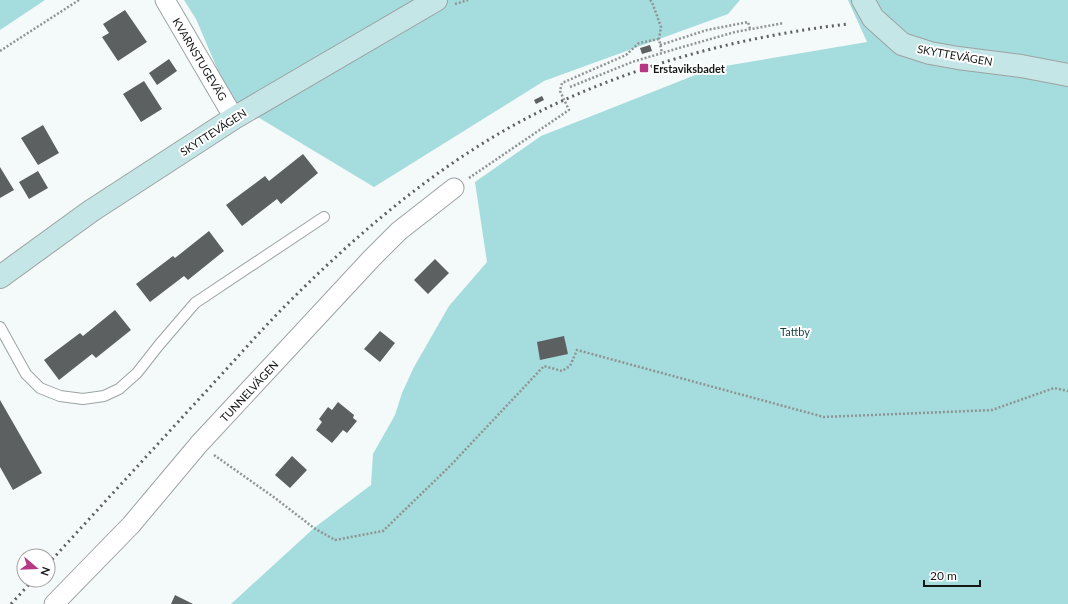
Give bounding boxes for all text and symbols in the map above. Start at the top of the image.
street label: KVARNSTUGEVÄG [170,15,230,103]
street label: SKYTTEVÄGEN [916,42,994,68]
marker: Erstaviksbadet [638,62,650,74]
place label: Erstaviksbadet [653,62,726,75]
street label: SKYTTEVÄGEN [177,106,249,158]
park label: Tattby [780,325,810,338]
street label: TUNNELVÄGEN [217,358,281,424]
north arrow [16,548,56,588]
scale bar [924,562,980,588]
text: N [38,565,53,578]
text: 20 m [930,568,957,583]

